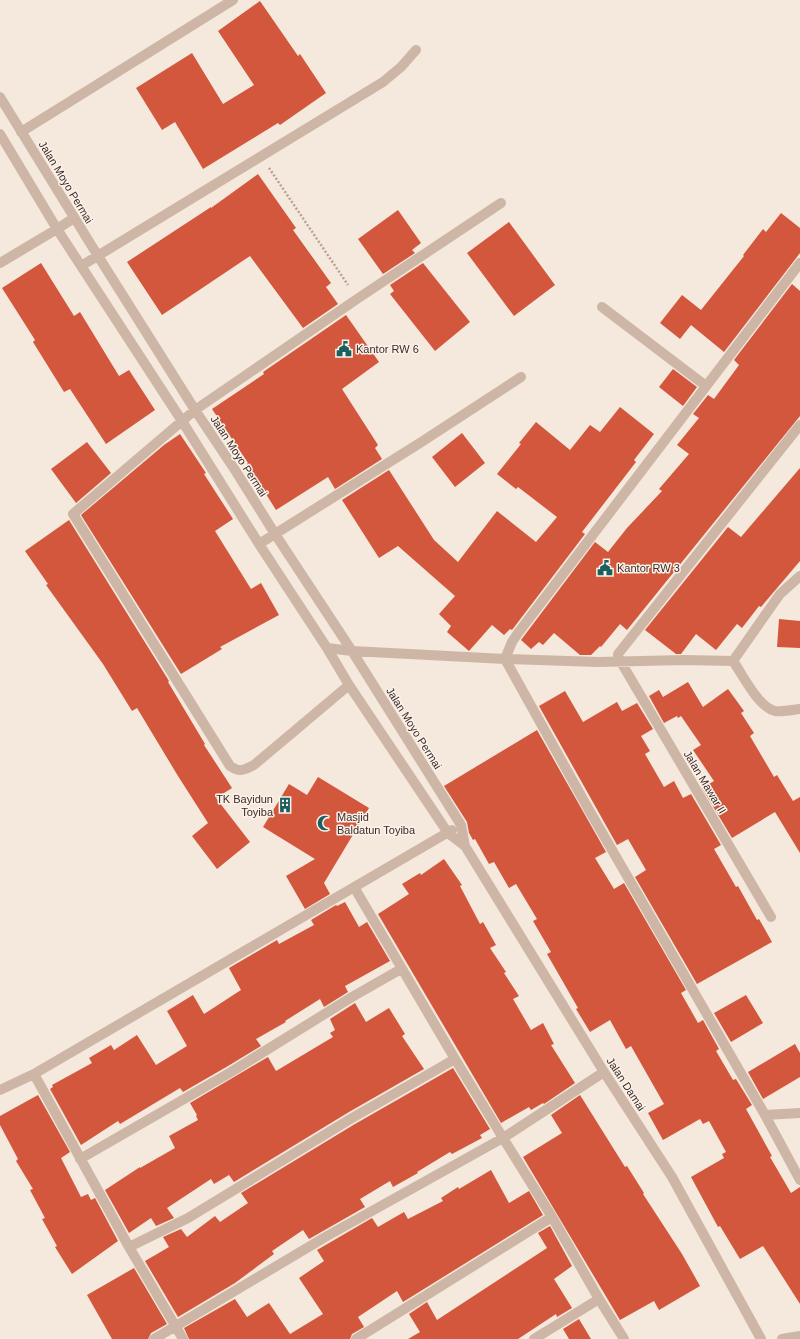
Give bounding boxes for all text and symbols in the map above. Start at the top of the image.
street label: Jalan Moyo Permai [37,139,95,225]
public building icon: Kantor RW 6 [335,340,353,358]
place label: Kantor RW 6 [356,343,419,355]
street label: Jalan Moyo Permai [208,413,270,499]
public building icon: Kantor RW 3 [596,559,614,577]
place label: Kantor RW 3 [617,562,680,574]
street label: Jalan Moyo Permai [384,685,444,771]
street label: Jalan Mawar II [681,748,729,816]
place label: TK Bayidun Toyiba [216,793,274,818]
building icon: TK Bayidun Toyiba [276,796,294,814]
place label: Masjid Baldatun Toyiba [337,811,416,836]
mosque icon: Masjid Baldatun Toyiba [316,814,334,832]
street label: Jalan Damai [604,1055,648,1113]

